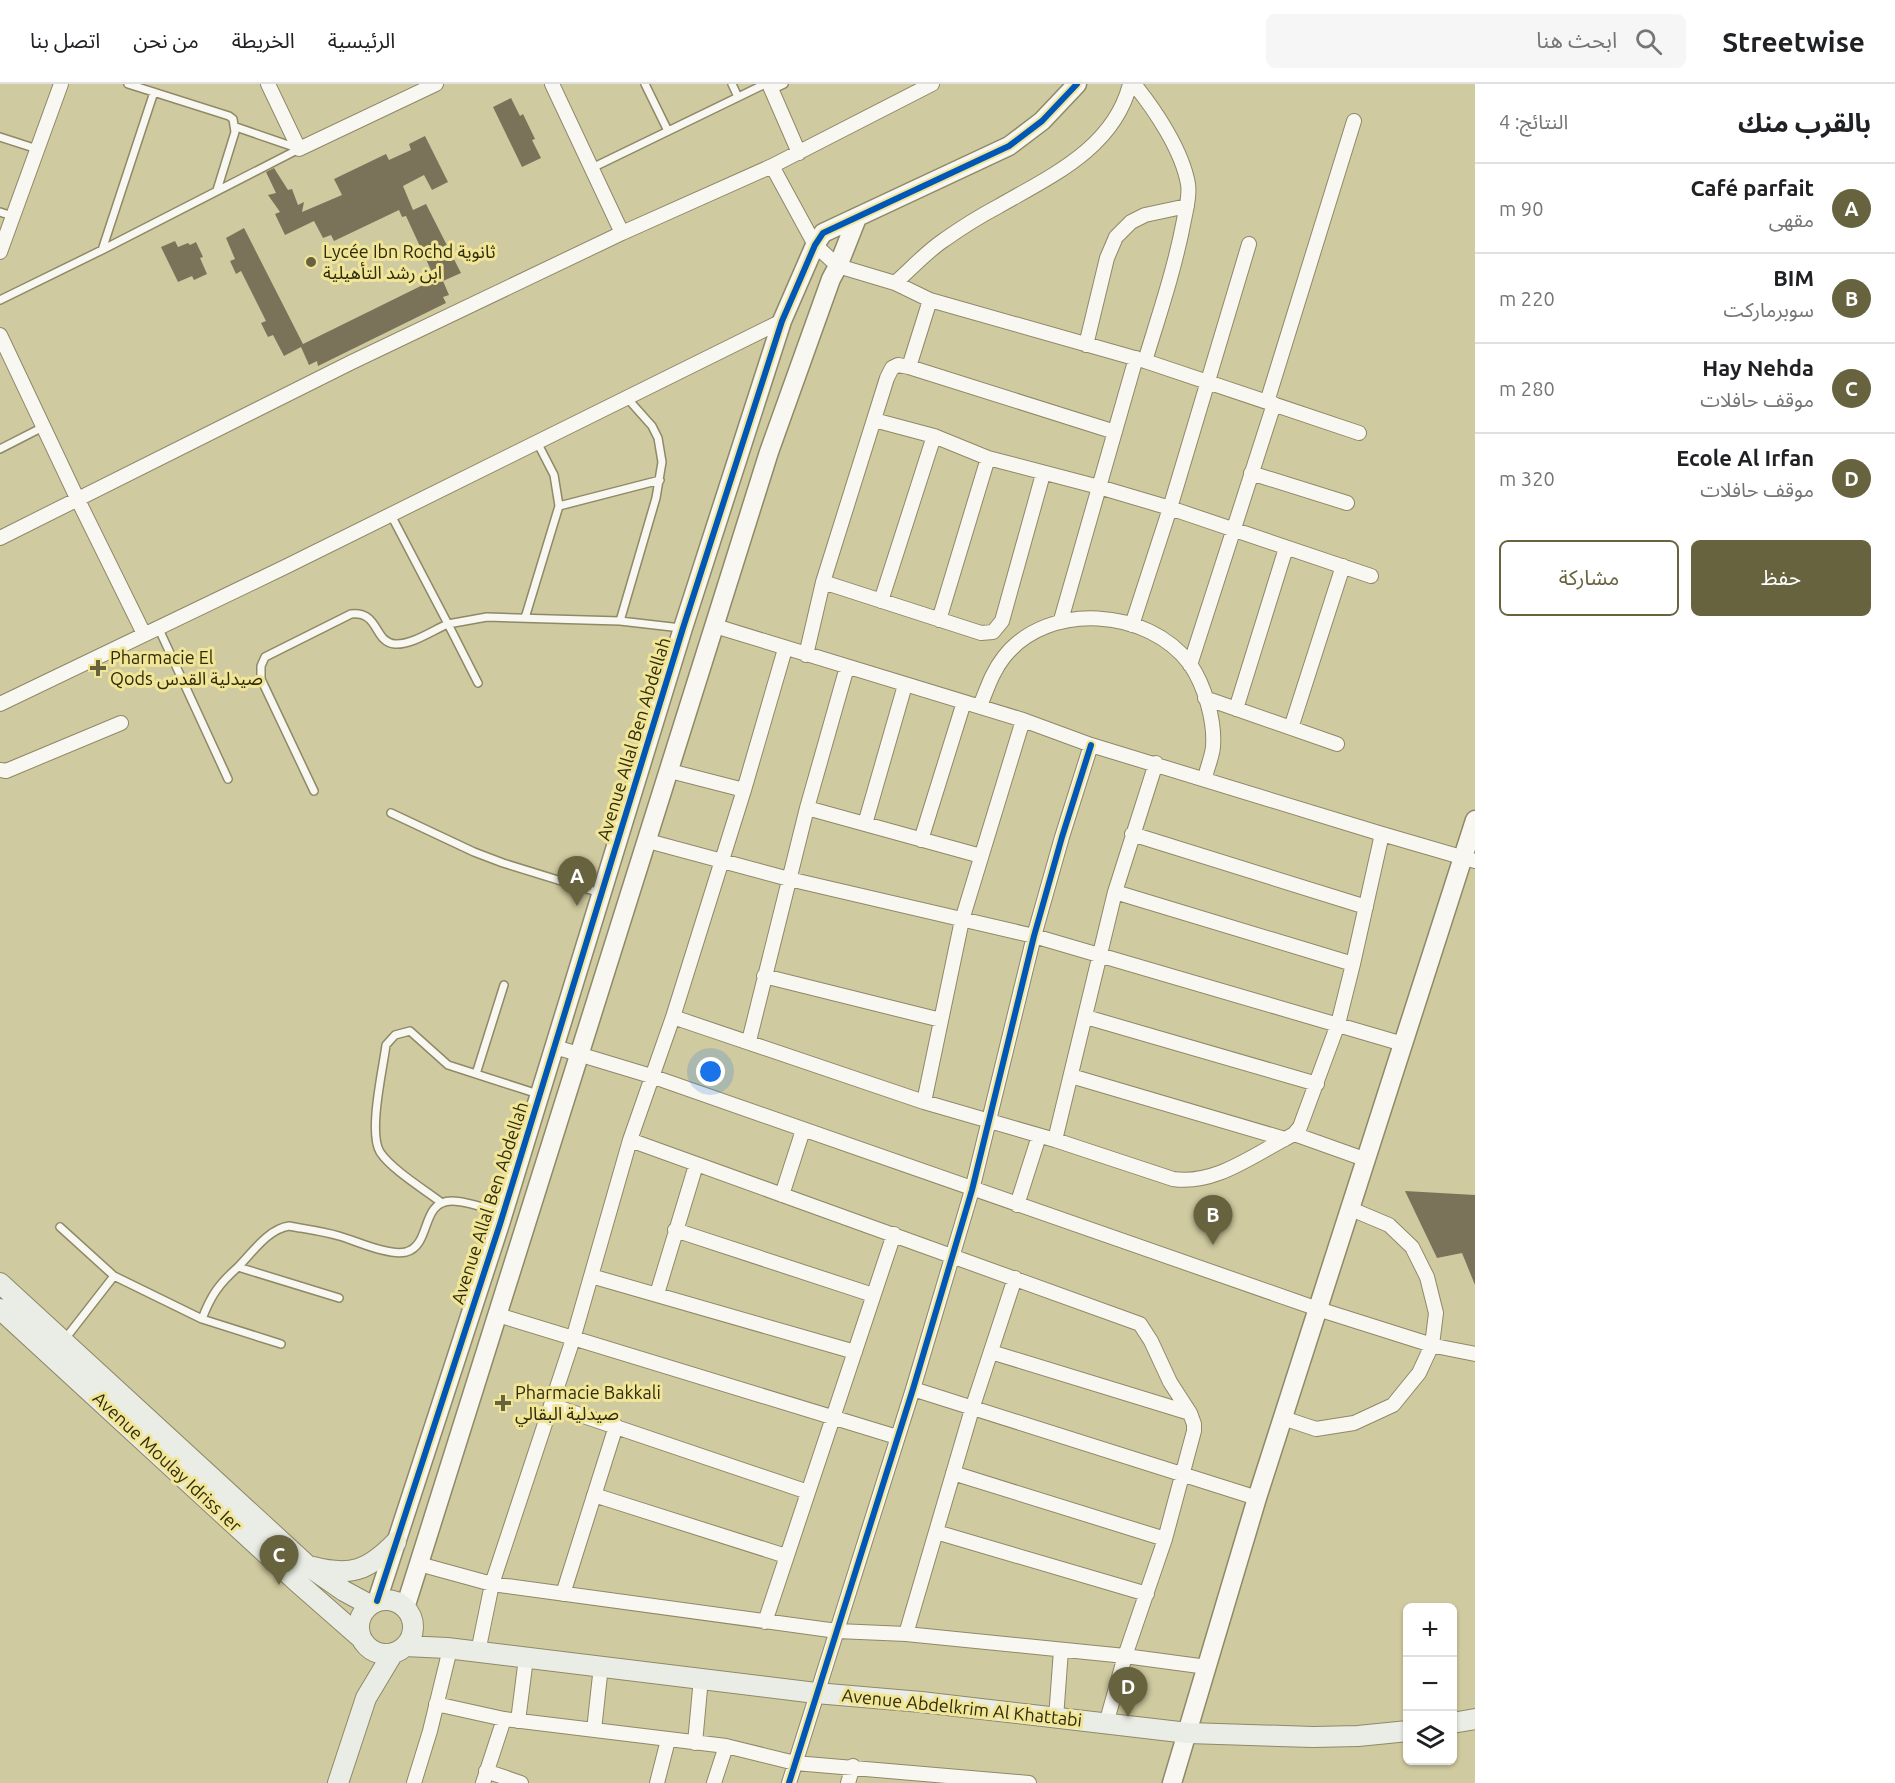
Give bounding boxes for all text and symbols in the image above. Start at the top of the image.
search box [1266,14,1686,68]
icon: search [1632,25,1665,58]
text: Streetwise [1722,26,1865,57]
text: ابحث هنا [1536,27,1617,52]
text: اتصل بنا [30,28,100,52]
text: من نحن [133,28,199,52]
text: الخريطة [232,28,295,52]
text: الرئيسية [328,28,395,52]
text: بالقرب منك [1738,108,1871,137]
text: النتائج: 4 [1499,110,1568,133]
text: Café parfait [1690,175,1814,200]
text: 90 m [1499,197,1543,220]
text: A [1844,197,1859,220]
text: مقهى [1769,208,1814,231]
place label: Lycée Ibn Rochd ثانوية ابن رشد التأهيلية [323,241,496,284]
marker: Lycée Ibn Rochd ثانوية ابن رشد التأهيلية [304,255,318,269]
text: BIM [1773,265,1814,290]
text: 220 m [1499,287,1555,310]
text: B [1845,287,1858,310]
text: سوبرماركت [1723,298,1814,321]
text: Hay Nehda [1702,355,1814,380]
text: 280 m [1499,377,1555,400]
text: C [1845,377,1858,400]
text: موقف حافلات [1700,388,1814,411]
text: Ecole Al Irfan [1676,445,1814,470]
text: 320 m [1499,467,1555,490]
text: D [1844,467,1859,490]
text: موقف حافلات [1700,478,1814,501]
button: مشاركة [1499,540,1679,616]
button: حفظ [1691,540,1871,616]
street label: Avenue Allal Ben Abdellah [593,635,674,843]
place label: Pharmacie El Qods صيدلية القدس [110,647,263,690]
marker: Pharmacie El Qods صيدلية القدس [91,661,105,675]
pin: A [558,856,596,906]
your location [696,1057,725,1086]
street label: Avenue Allal Ben Abdellah [447,1099,531,1306]
pin: B [1194,1196,1232,1245]
place label: Pharmacie Bakkali صيدلية البقالي [515,1382,661,1427]
street label: Avenue Moulay Idriss Ier [89,1387,246,1535]
marker: Pharmacie Bakkali صيدلية البقالي [496,1396,510,1410]
pin: C [260,1536,298,1585]
map controls [1403,1603,1457,1765]
button: + [1403,1603,1457,1657]
button: − [1403,1657,1457,1711]
pin: D [1108,1668,1148,1717]
street label: Avenue Abdelkrim Al Khattabi [841,1684,1083,1730]
button: layers [1403,1711,1457,1765]

